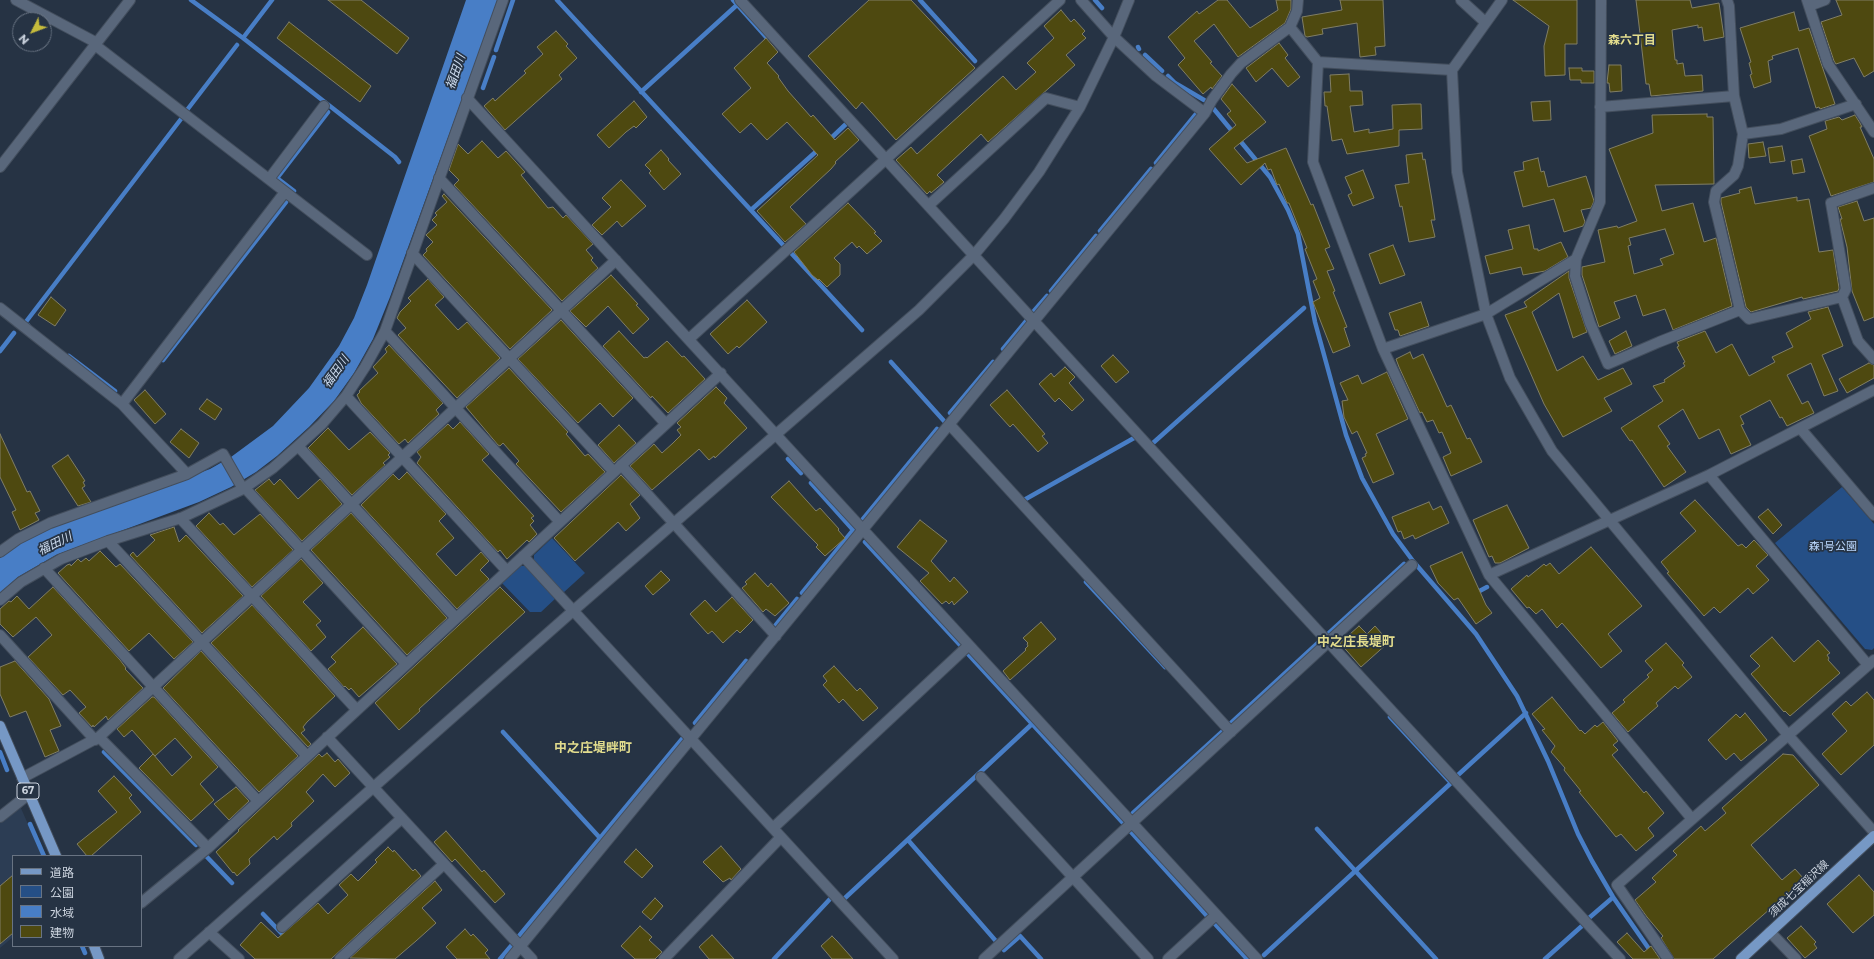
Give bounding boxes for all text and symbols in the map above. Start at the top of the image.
north arrow [12,12,52,52]
text: N [16,31,32,47]
district label: 森六丁目 [1608,33,1656,47]
water label: 福田川 [443,53,469,91]
water label: 福田川 [320,353,352,391]
water label: 福田川 [36,530,74,558]
park label: 森1号公園 [1809,540,1857,554]
district label: 中之庄長堤町 [1317,634,1395,650]
district label: 中之庄堤畔町 [554,740,632,756]
road number: 67 [17,783,39,799]
legend [12,855,142,947]
street label: 須成七宝稲沢線 [1766,858,1832,920]
text: 道路 [50,865,74,880]
text: 公園 [50,885,74,900]
text: 水域 [50,905,74,920]
text: 建物 [50,925,74,940]

